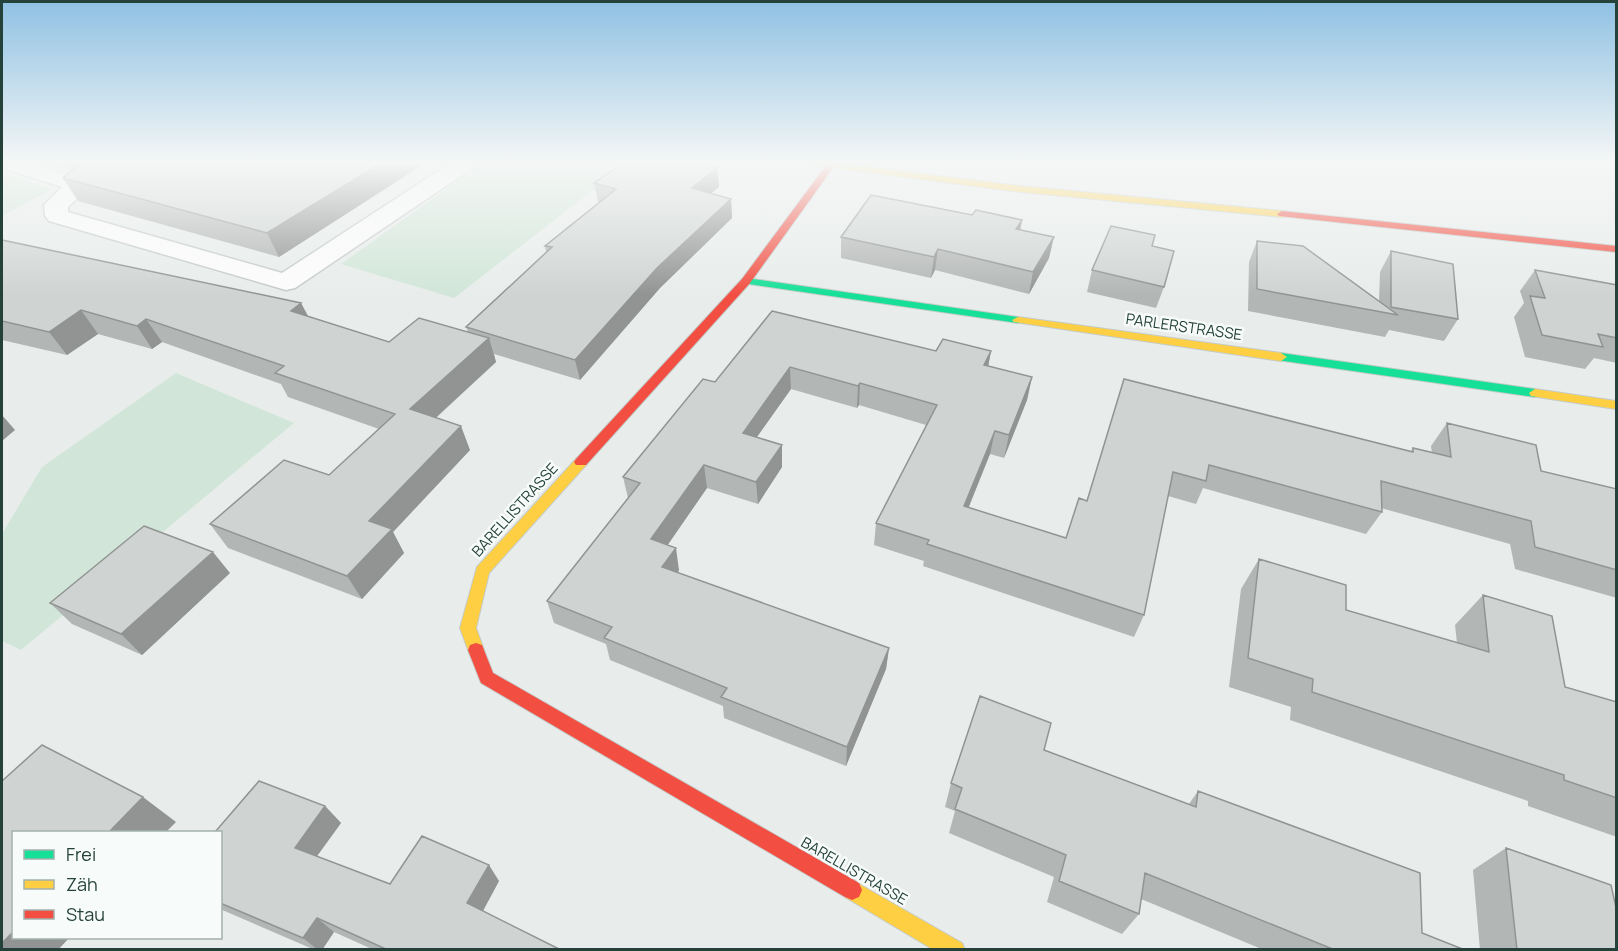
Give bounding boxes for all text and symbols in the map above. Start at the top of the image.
street label: PARLERSTRASSE [1125,308,1243,345]
street label: BARELLISTRASSE [467,458,562,561]
legend [12,831,222,939]
street label: BARELLISTRASSE [797,832,911,910]
text: Frei [66,842,96,866]
text: Zäh [66,872,98,896]
text: Stau [66,902,105,926]

